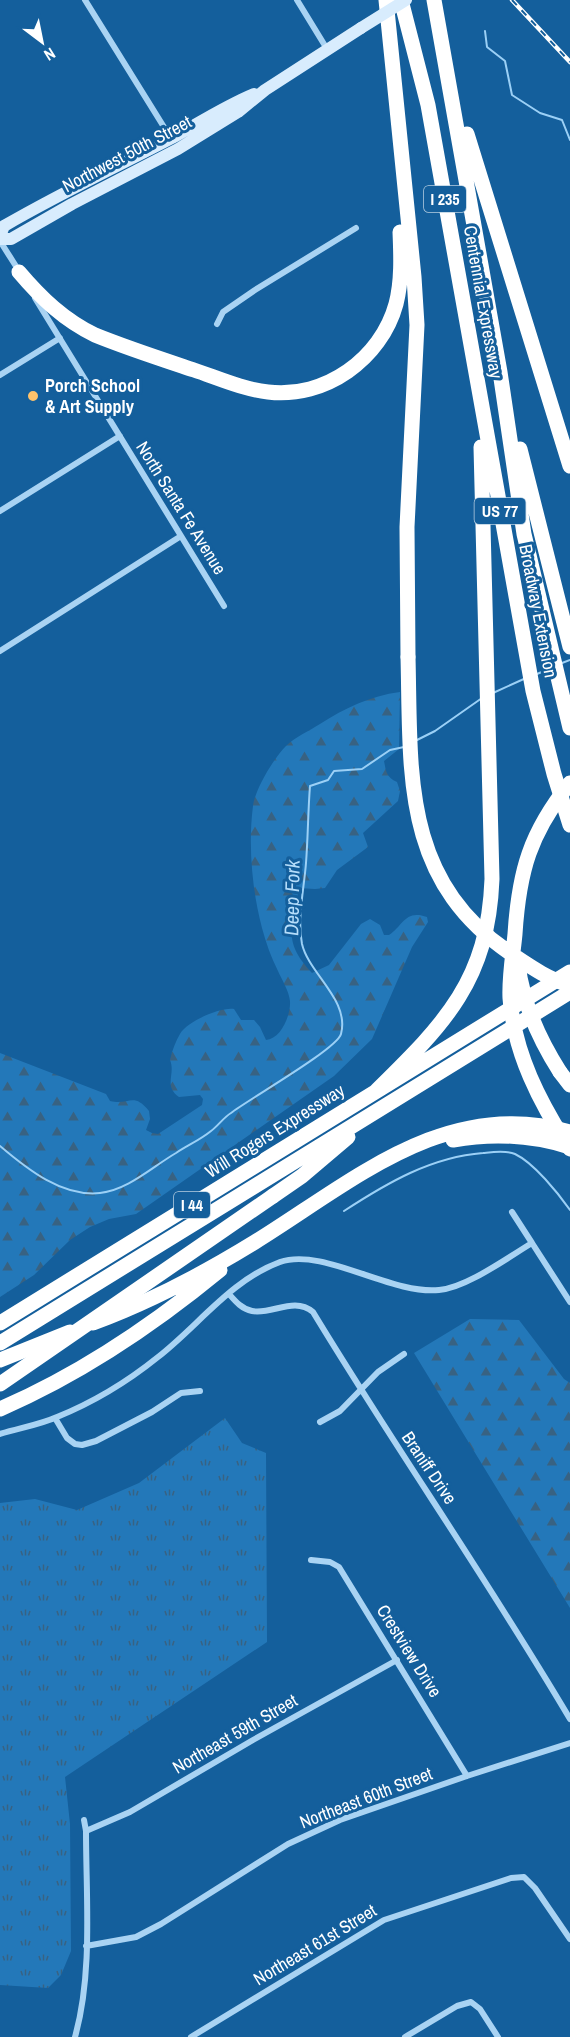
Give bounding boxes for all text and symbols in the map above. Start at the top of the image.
north arrow [12,12,72,72]
text: N [40,43,60,67]
street label: Northwest 50th Street [58,109,196,198]
road number: I 235 [424,186,466,212]
street label: Centennial Expressway [458,223,509,381]
place label: Porch School & Art Supply [45,373,140,419]
marker: Porch School & Art Supply [26,389,40,403]
street label: North Santa Fe Avenue [130,436,232,579]
road number: US 77 [474,498,526,524]
street label: Broadway Extension [513,542,564,680]
water label: Deep Fork [277,859,306,936]
street label: Will Rogers Expressway [200,1077,350,1184]
road number: I 44 [174,1192,210,1218]
street label: Braniff Drive [396,1426,463,1509]
street label: Crestview Drive [371,1600,448,1702]
street label: Northeast 59th Street [168,1688,302,1779]
street label: Northeast 60th Street [296,1761,436,1834]
street label: Northeast 61st Street [249,1898,381,1991]

